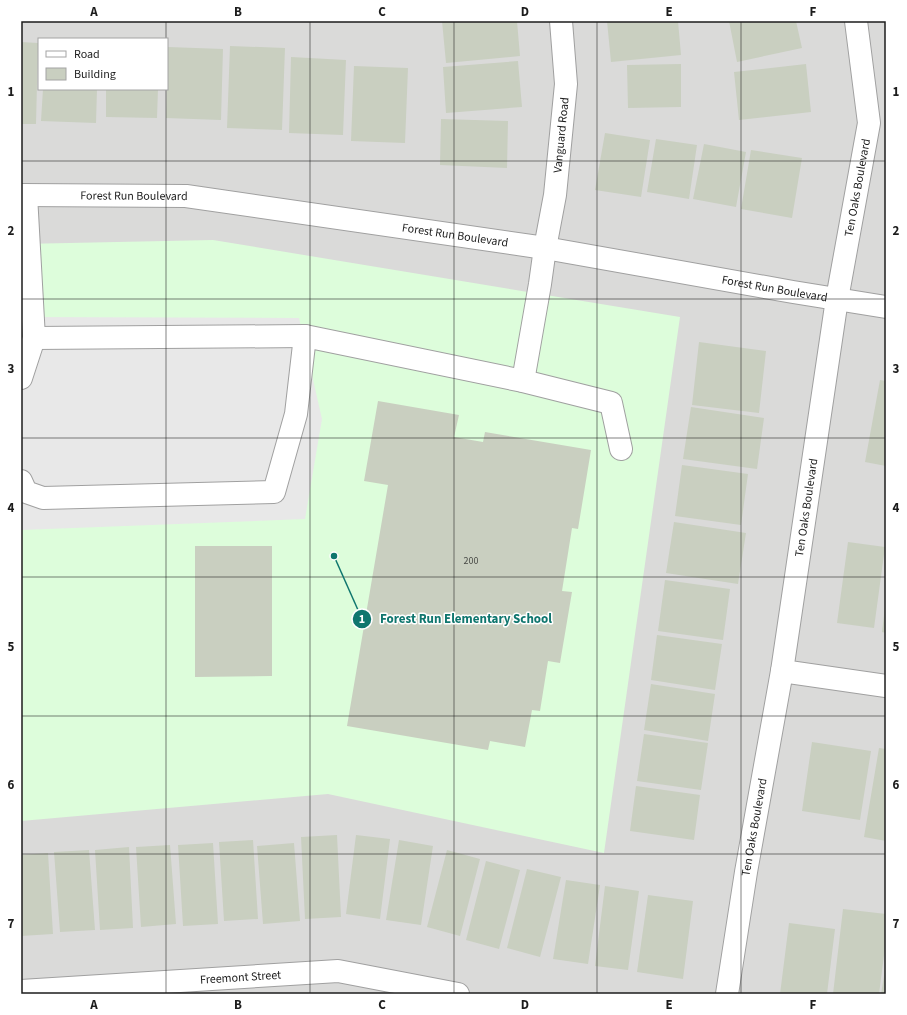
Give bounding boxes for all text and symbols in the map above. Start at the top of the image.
text: A [89,3,98,21]
text: B [234,3,242,21]
text: C [378,3,386,21]
text: D [521,3,529,21]
text: E [665,3,673,21]
text: F [810,3,817,21]
legend [38,38,168,90]
text: Road [74,46,100,63]
text: Building [74,66,116,83]
text: 1 [8,83,15,101]
text: 1 [893,83,900,101]
street label: Vanguard Road [549,96,574,174]
street label: Ten Oaks Boulevard [841,137,875,238]
street label: Forest Run Boulevard [80,187,188,205]
street label: Forest Run Boulevard [401,219,509,252]
text: 2 [8,222,15,240]
text: 2 [893,222,900,240]
street label: Forest Run Boulevard [720,272,829,306]
text: 3 [8,360,15,378]
text: 3 [893,360,900,378]
street label: Ten Oaks Boulevard [791,457,822,558]
text: 4 [8,499,15,517]
text: 4 [893,499,900,517]
house number: 200 [464,554,478,568]
callout: Forest Run Elementary School [352,606,560,631]
text: Forest Run Elementary School [380,610,552,628]
text: 1 [359,611,365,628]
text: 5 [8,638,15,656]
text: 5 [893,638,900,656]
text: 6 [8,776,15,794]
text: 6 [893,776,900,794]
street label: Ten Oaks Boulevard [737,777,772,877]
text: 7 [8,915,15,933]
text: 7 [893,915,900,933]
street label: Freemont Street [200,967,282,989]
text: A [89,996,98,1014]
text: B [234,996,242,1014]
text: C [378,996,386,1014]
text: D [521,996,529,1014]
text: E [665,996,673,1014]
text: F [810,996,817,1014]

